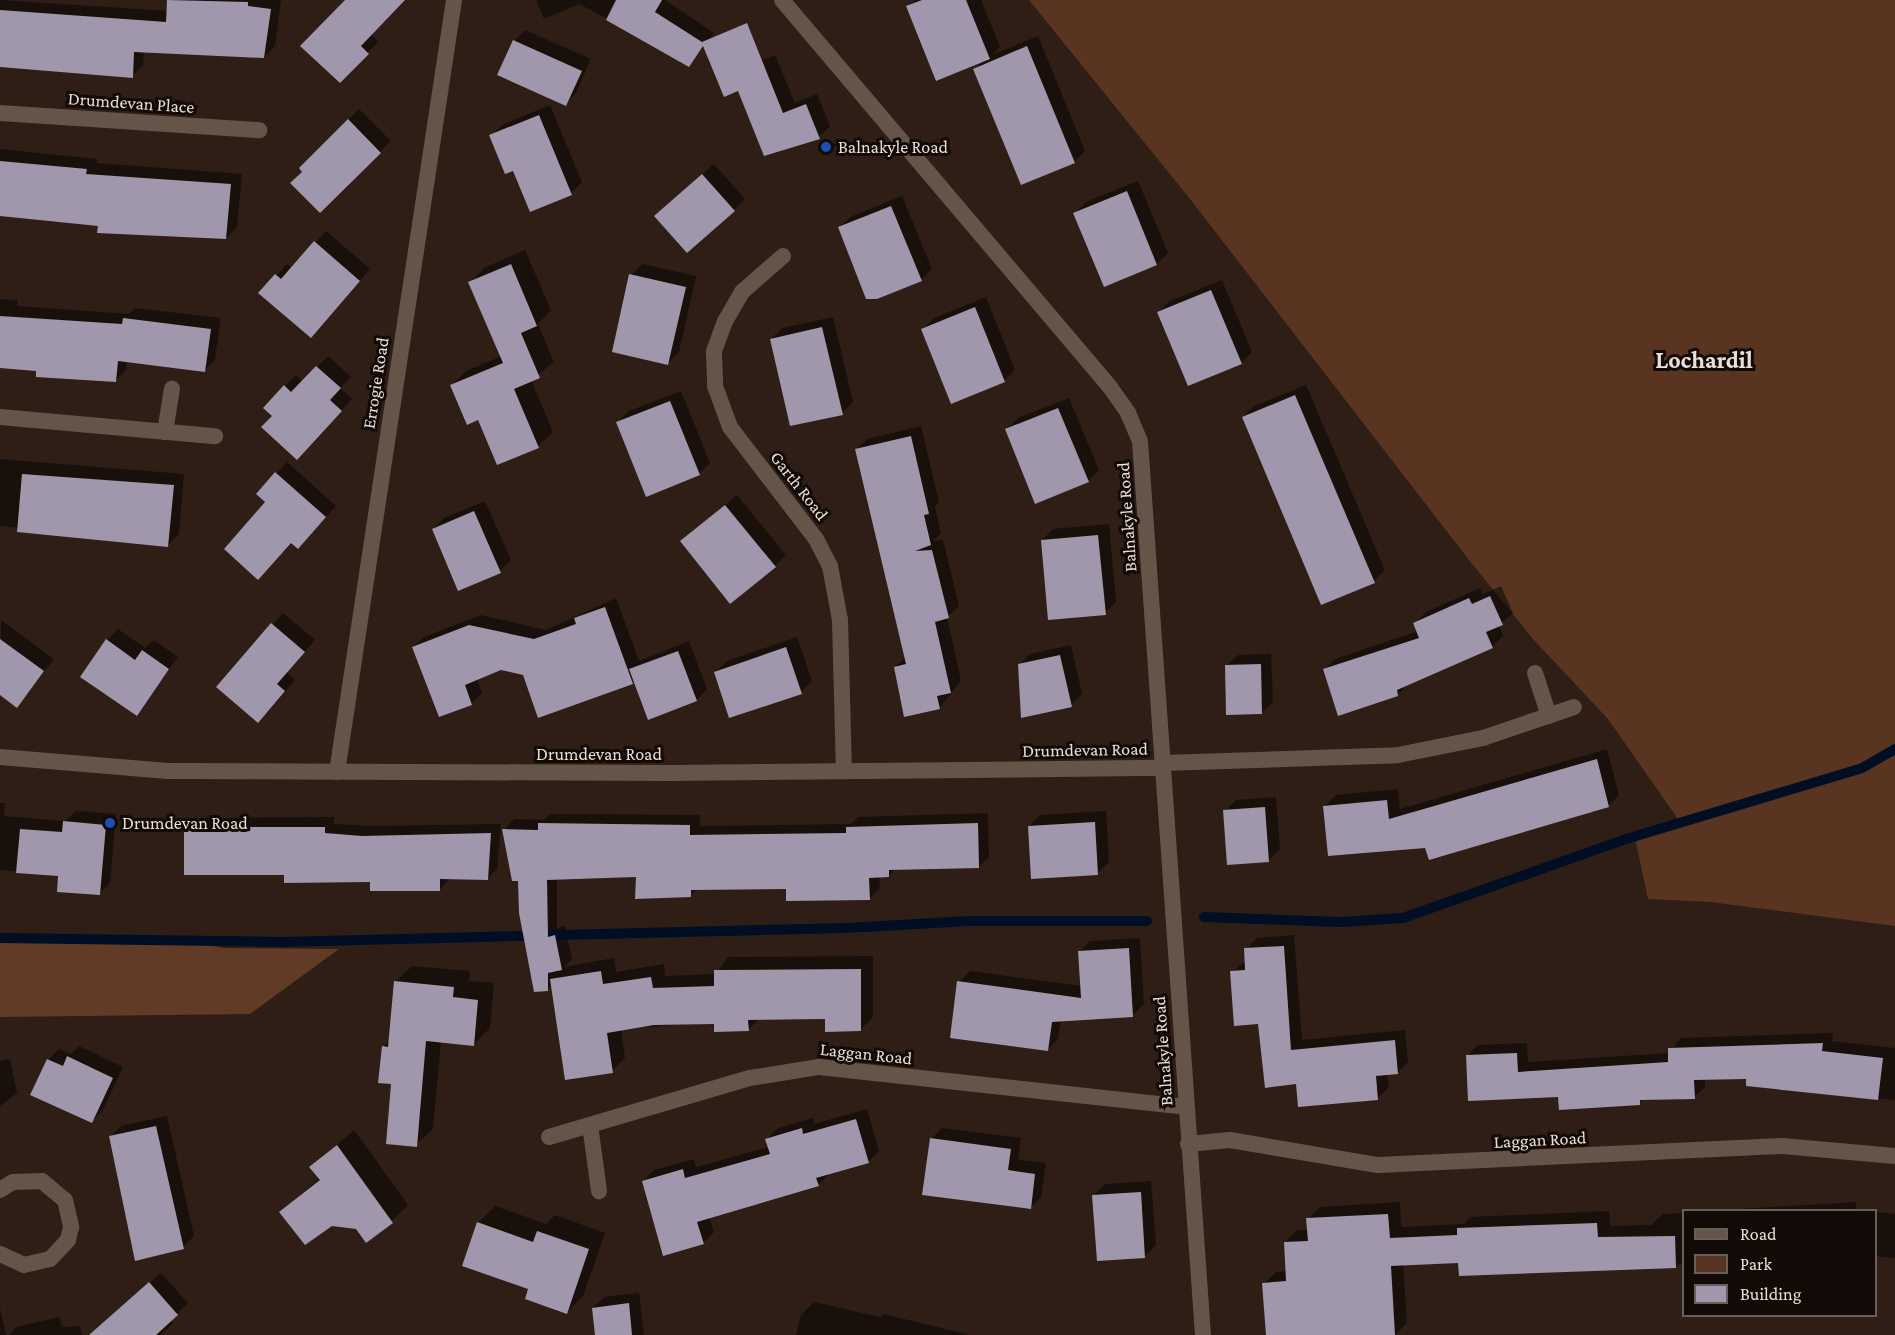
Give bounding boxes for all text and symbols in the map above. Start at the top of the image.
street label: Drumdevan Place [67,88,195,118]
place label: Balnakyle Road [838,136,948,158]
marker: Balnakyle Road [819,140,833,154]
street label: Errogie Road [358,336,394,430]
district label: Lochardil [1655,346,1753,374]
street label: Garth Road [765,447,833,525]
street label: Balnakyle Road [1112,461,1142,573]
street label: Drumdevan Road [1022,738,1148,762]
street label: Drumdevan Road [536,743,662,765]
place label: Drumdevan Road [122,812,248,834]
marker: Drumdevan Road [103,816,117,830]
street label: Balnakyle Road [1148,995,1178,1107]
street label: Laggan Road [819,1038,913,1070]
street label: Laggan Road [1493,1127,1587,1153]
legend [1682,1209,1877,1317]
text: Road [1740,1224,1777,1244]
text: Park [1740,1254,1772,1274]
text: Building [1740,1284,1801,1304]

